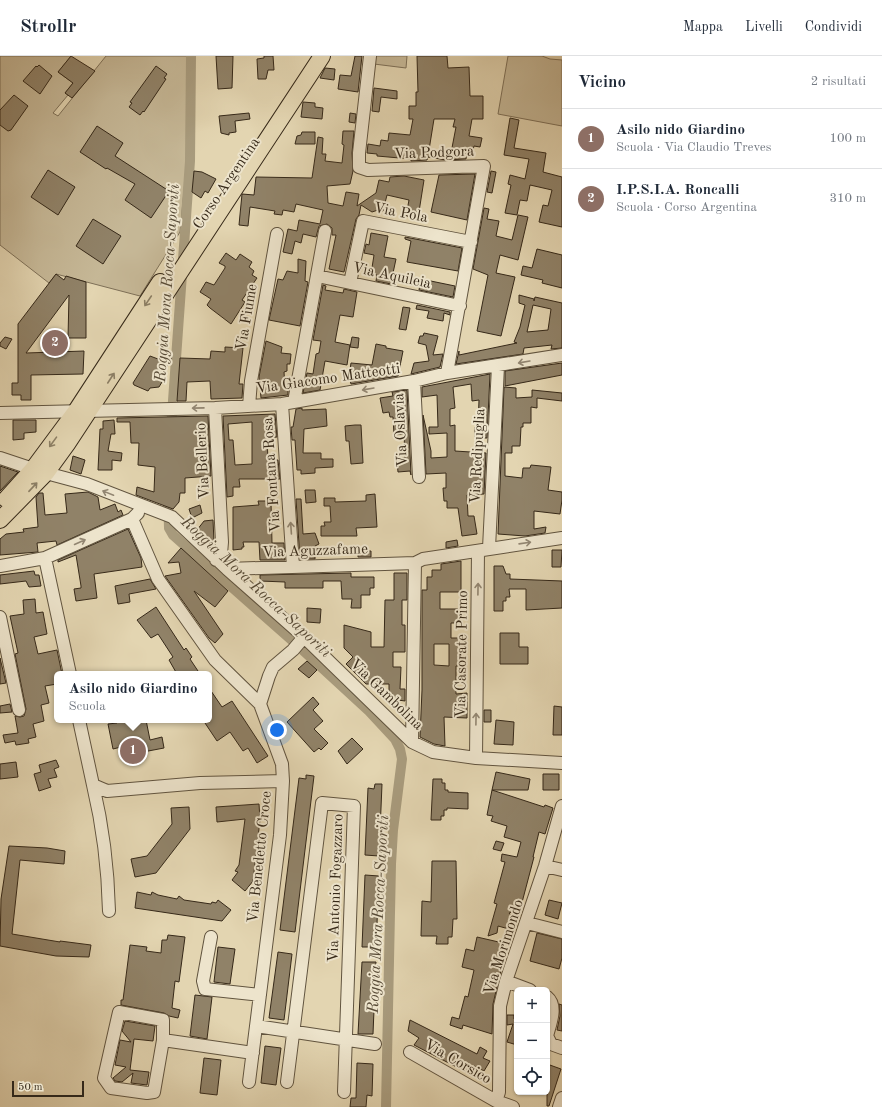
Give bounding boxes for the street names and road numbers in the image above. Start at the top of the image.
street label: Corso Argentina [191,135,264,233]
street label: Via Podgora [394,145,475,162]
street label: Via Pola [372,201,430,226]
street label: Via Aquileia [351,261,433,292]
street label: Via Fiume [234,283,261,352]
street label: Via Giacomo Matteotti [255,362,401,397]
street label: Via Oslavia [392,392,411,467]
street label: Via Redipuglia [469,407,489,504]
street label: Via Fontana Rosa [261,416,284,533]
street label: Via Bellerio [194,422,213,500]
street label: Via Aguzzafame [262,542,368,561]
street label: Via Casorate Primo [454,590,471,718]
street label: Via Gambolina [346,657,426,734]
street label: Via Benedetto Croce [246,790,275,924]
street label: Via Antonio Fogazzaro [326,813,347,963]
street label: Via Morimondo [482,898,527,997]
street label: Via Corsico [421,1037,493,1087]

